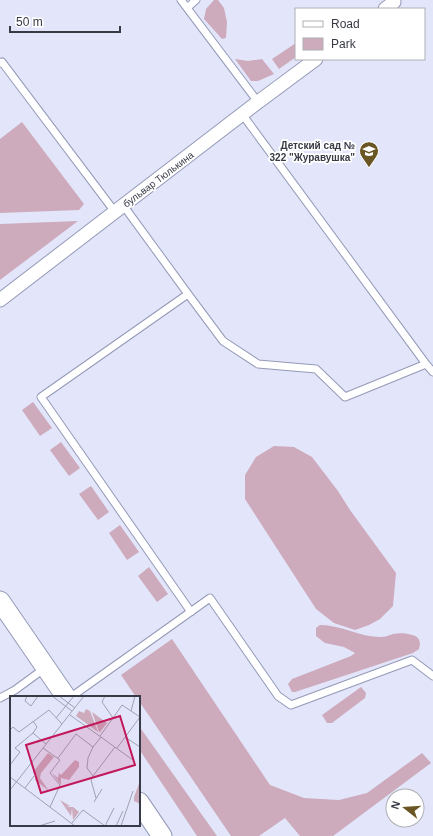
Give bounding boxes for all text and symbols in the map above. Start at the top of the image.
scale bar [10,8,120,34]
legend [295,8,425,60]
text: 50 m [16,15,43,29]
text: Road [331,17,360,31]
text: Park [331,37,357,51]
place label: Детский сад № 322 "Журавушка" [270,140,355,163]
school or university icon: Детский сад № 322 "Журавушка" [358,140,380,168]
street label: бульвар Тюлькина [121,149,196,210]
inset map [10,696,140,826]
north arrow [385,788,425,828]
text: N [389,799,402,811]

